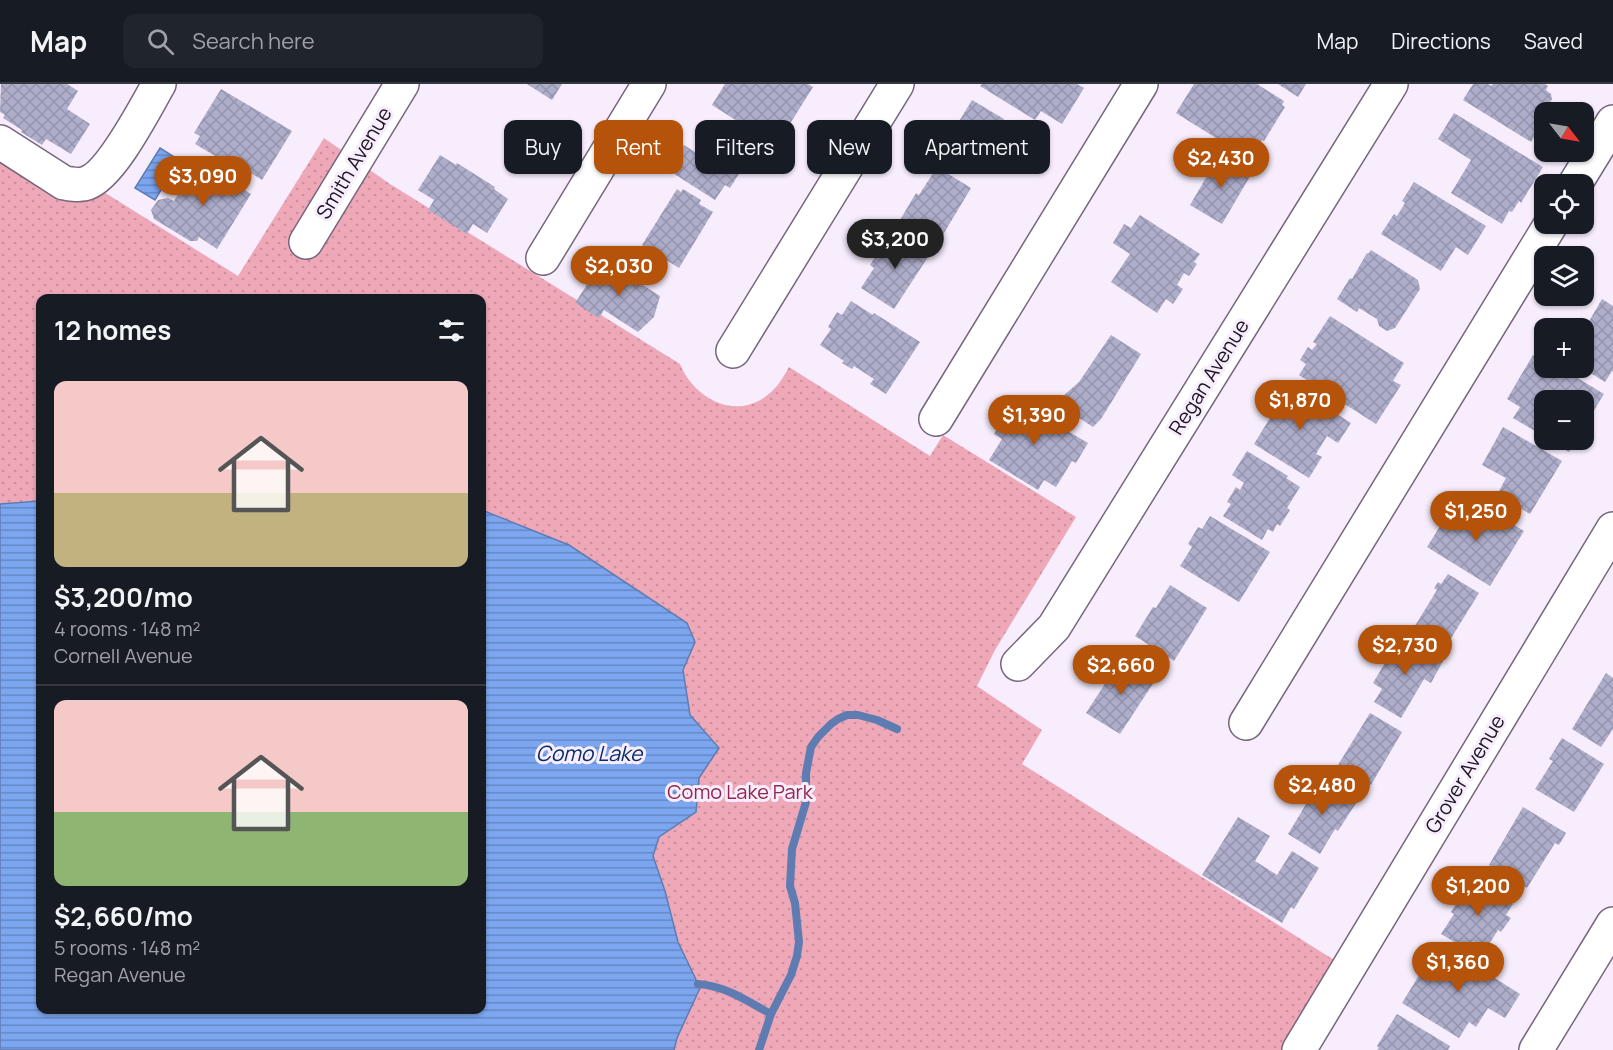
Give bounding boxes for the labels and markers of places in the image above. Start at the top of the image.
pin: $2,430 [1172,138,1270,189]
pin: $3,090 [154,156,252,207]
pin: $3,200 [846,219,944,270]
pin: $2,030 [570,246,668,297]
pin: $1,870 [1251,380,1349,431]
pin: $1,390 [985,395,1083,446]
pin: $1,250 [1427,491,1525,542]
pin: $2,730 [1356,625,1454,676]
pin: $2,660 [1072,645,1170,696]
pin: $2,480 [1273,765,1371,816]
pin: $1,200 [1429,866,1527,917]
pin: $1,360 [1409,942,1507,993]

